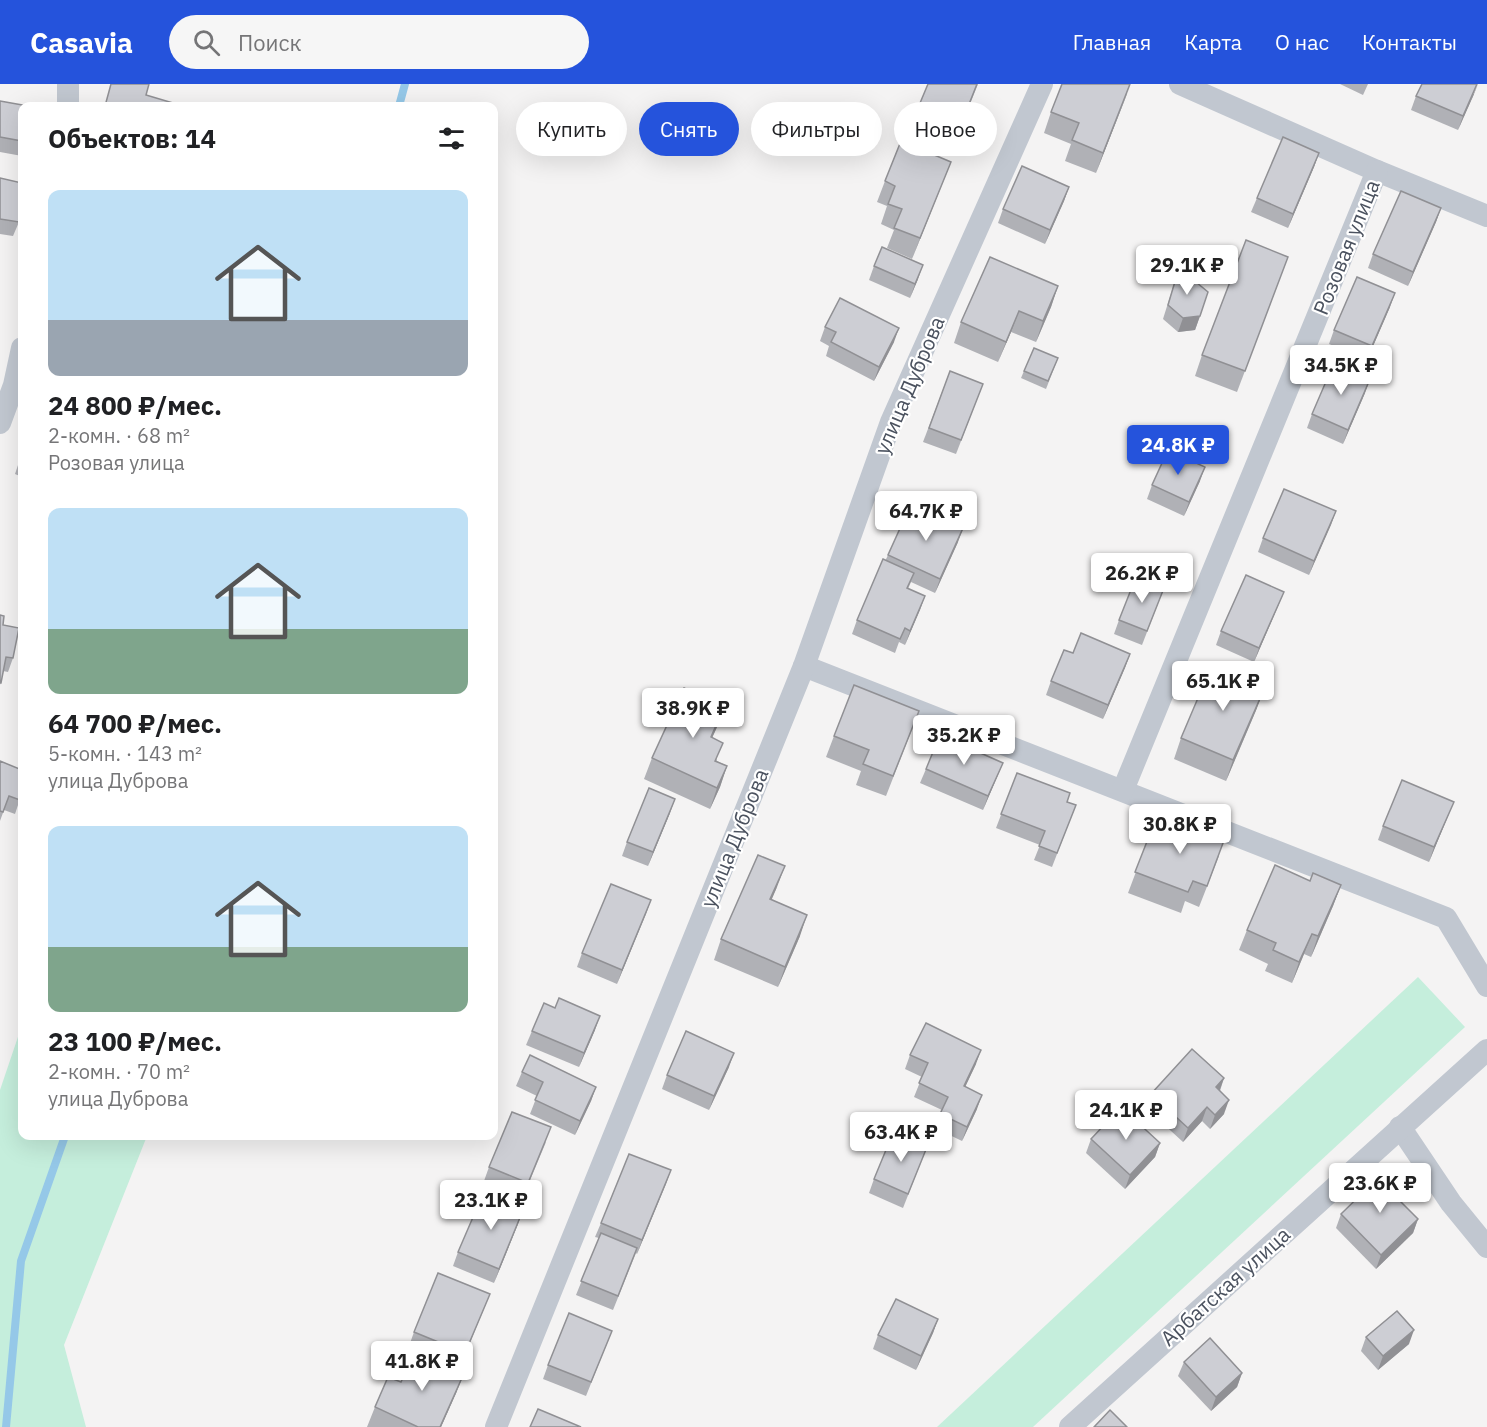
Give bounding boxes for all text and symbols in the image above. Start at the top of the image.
search box [169,15,589,69]
text: Casavia [30,24,133,61]
icon: search [190,26,223,59]
text: Поиск [238,28,302,57]
text: Главная [1073,28,1151,56]
text: Карта [1184,28,1242,56]
text: О нас [1275,28,1329,56]
text: Контакты [1362,28,1457,56]
chip: Купить [516,102,627,156]
chip: Снять [639,102,739,156]
chip: Фильтры [751,102,882,156]
chip: Новое [894,102,997,156]
text: Объектов: 14 [48,121,216,155]
icon: filters [435,122,468,155]
street label: Розовая улица [1306,175,1386,319]
icon: home [204,229,312,337]
pin: 29.1K ₽ [1132,245,1242,296]
text: 29.1K ₽ [1150,251,1224,278]
street label: улица Дуброва [867,312,951,458]
pin: 34.5K ₽ [1286,345,1396,396]
text: 34.5K ₽ [1304,351,1378,378]
text: 24 800 ₽/мес. [48,388,222,422]
text: 2-комн. · 68 m² [48,422,190,449]
pin: 24.8K ₽ [1123,425,1233,476]
text: 24.8K ₽ [1141,431,1215,458]
text: Розовая улица [48,449,185,476]
pin: 64.7K ₽ [871,491,981,542]
text: 64.7K ₽ [889,497,963,524]
icon: home [204,547,312,655]
pin: 26.2K ₽ [1087,553,1197,604]
text: 26.2K ₽ [1105,559,1179,586]
pin: 65.1K ₽ [1168,661,1278,712]
text: 65.1K ₽ [1186,667,1260,694]
pin: 38.9K ₽ [638,688,748,739]
text: 38.9K ₽ [656,694,730,721]
text: 64 700 ₽/мес. [48,706,222,740]
pin: 35.2K ₽ [909,715,1019,766]
text: 35.2K ₽ [927,721,1001,748]
text: 5-комн. · 143 m² [48,740,202,767]
street label: улица Дуброва [693,764,775,912]
text: улица Дуброва [48,767,188,794]
pin: 30.8K ₽ [1125,804,1235,855]
text: 30.8K ₽ [1143,810,1217,837]
icon: home [204,865,312,973]
text: 23 100 ₽/мес. [48,1024,222,1058]
text: 2-комн. · 70 m² [48,1058,190,1085]
text: улица Дуброва [48,1085,188,1112]
pin: 24.1K ₽ [1071,1090,1181,1141]
text: 24.1K ₽ [1089,1096,1163,1123]
pin: 63.4K ₽ [846,1112,956,1163]
text: 63.4K ₽ [864,1118,938,1145]
pin: 23.6K ₽ [1325,1163,1435,1214]
text: 23.6K ₽ [1343,1169,1417,1196]
pin: 23.1K ₽ [436,1180,546,1231]
text: 23.1K ₽ [454,1186,528,1213]
street label: Арбатская улица [1154,1220,1296,1352]
pin: 41.8K ₽ [367,1341,477,1392]
text: 41.8K ₽ [385,1347,459,1374]

